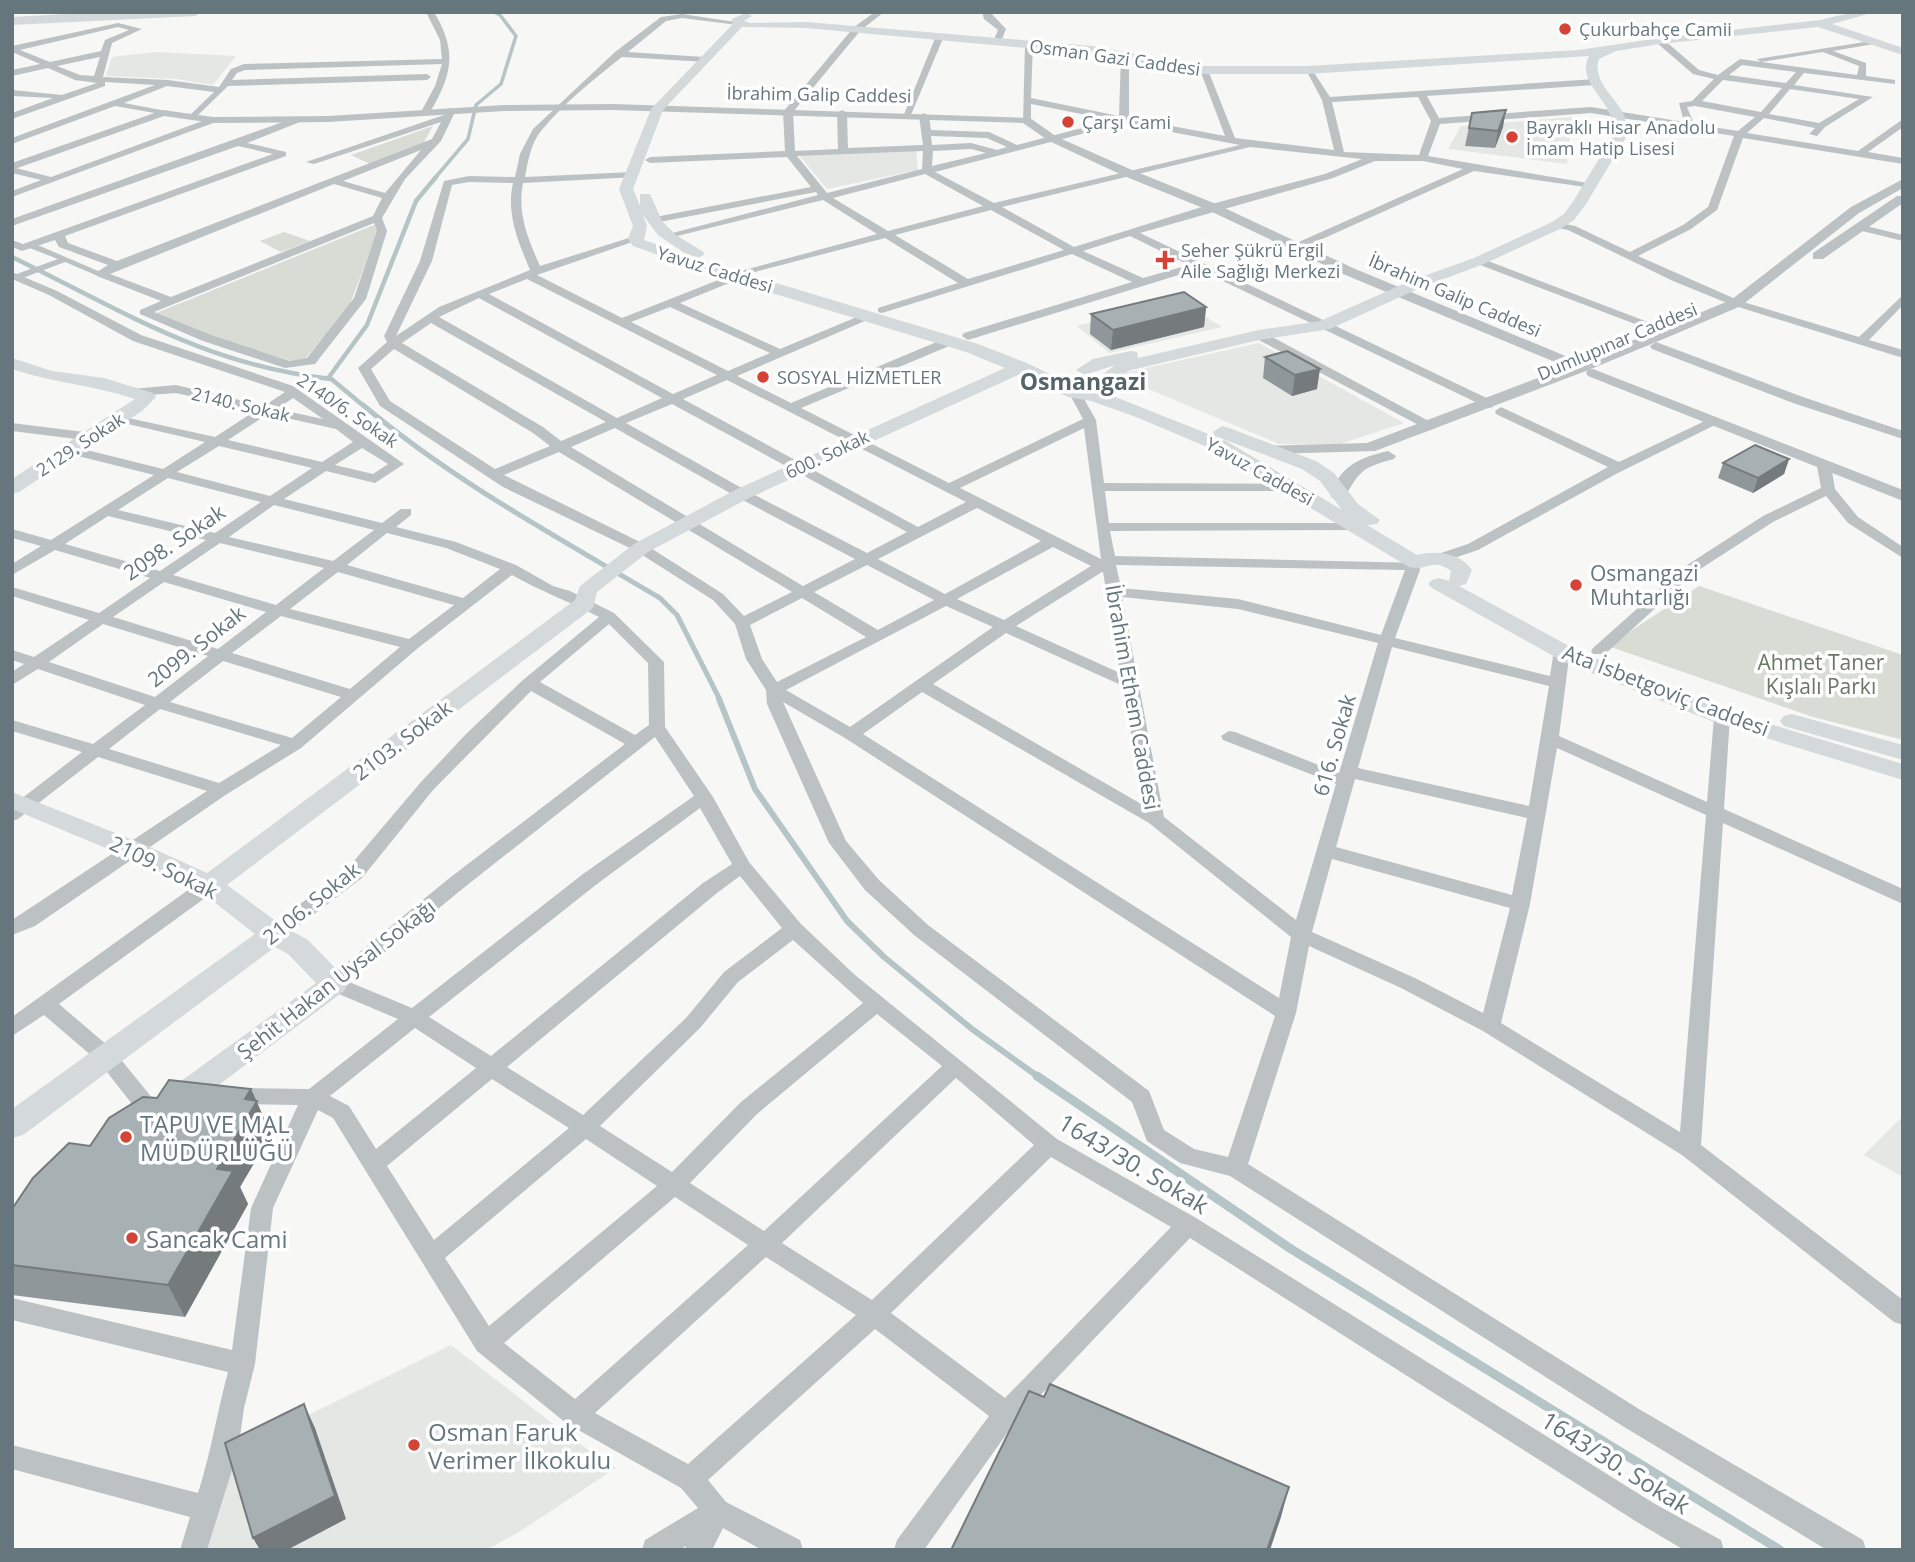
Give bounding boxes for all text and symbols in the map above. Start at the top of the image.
place label: Çukurbahçe Camii [1579,17,1732,41]
marker: Çukurbahçe Camii [1557,21,1573,37]
street label: Osman Gazi Caddesi [1028,33,1202,81]
street label: İbrahim Galip Caddesi [726,80,912,108]
place label: Çarşı Cami [1082,110,1171,134]
marker: Çarşı Cami [1060,114,1076,130]
place label: Bayraklı Hisar Anadolu İmam Hatip Lisesi [1526,115,1716,160]
marker: Bayraklı Hisar Anadolu İmam Hatip Lisesi [1504,129,1520,145]
place label: Seher Şükrü Ergil Aile Sağlığı Merkezi [1181,238,1340,283]
street label: Yavuz Caddesi [654,240,776,298]
street label: İbrahim Galip Caddesi [1365,248,1545,342]
marker: Seher Şükrü Ergil Aile Sağlığı Merkezi [1155,250,1175,270]
street label: Dumlupınar Caddesi [1533,296,1701,386]
place label: SOSYAL HİZMETLER [777,365,941,389]
district label: Osmangazi [1020,365,1146,397]
street label: 2140/6. Sokak [293,367,404,453]
marker: SOSYAL HİZMETLER [755,369,771,385]
street label: 2140. Sokak [189,381,293,427]
street label: 2129. Sokak [31,406,129,481]
street label: 600. Sokak [781,424,873,484]
street label: Yavuz Caddesi [1202,431,1318,511]
street label: 2098. Sokak [118,498,230,586]
place label: Osmangazi Muhtarlığı [1590,559,1699,611]
marker: Osmangazi Muhtarlığı [1568,577,1584,593]
street label: İbrahim Ethem Caddesi [1099,582,1167,812]
street label: 2099. Sokak [141,599,251,693]
street label: Ata İsbetgoviç Caddesi [1559,638,1773,742]
park label: Ahmet Taner Kışlalı Parkı [1758,648,1885,700]
street label: 616. Sokak [1306,691,1362,799]
street label: 2103. Sokak [347,694,457,786]
street label: 2109. Sokak [105,829,223,905]
street label: 2106. Sokak [257,855,365,951]
street label: Şehit Hakan Uysal Sokağı [231,893,441,1065]
street label: 1643/30. Sokak [1053,1105,1216,1221]
place label: TAPU VE MAL MÜDÜRLÜĞÜ [140,1107,294,1168]
marker: TAPU VE MAL MÜDÜRLÜĞÜ [118,1129,134,1145]
place label: Sancak Cami [146,1222,288,1255]
marker: Sancak Cami [124,1230,140,1246]
street label: 1643/30. Sokak [1535,1403,1697,1521]
place label: Osman Faruk Verimer İlkokulu [428,1415,611,1476]
marker: Osman Faruk Verimer İlkokulu [406,1437,422,1453]

